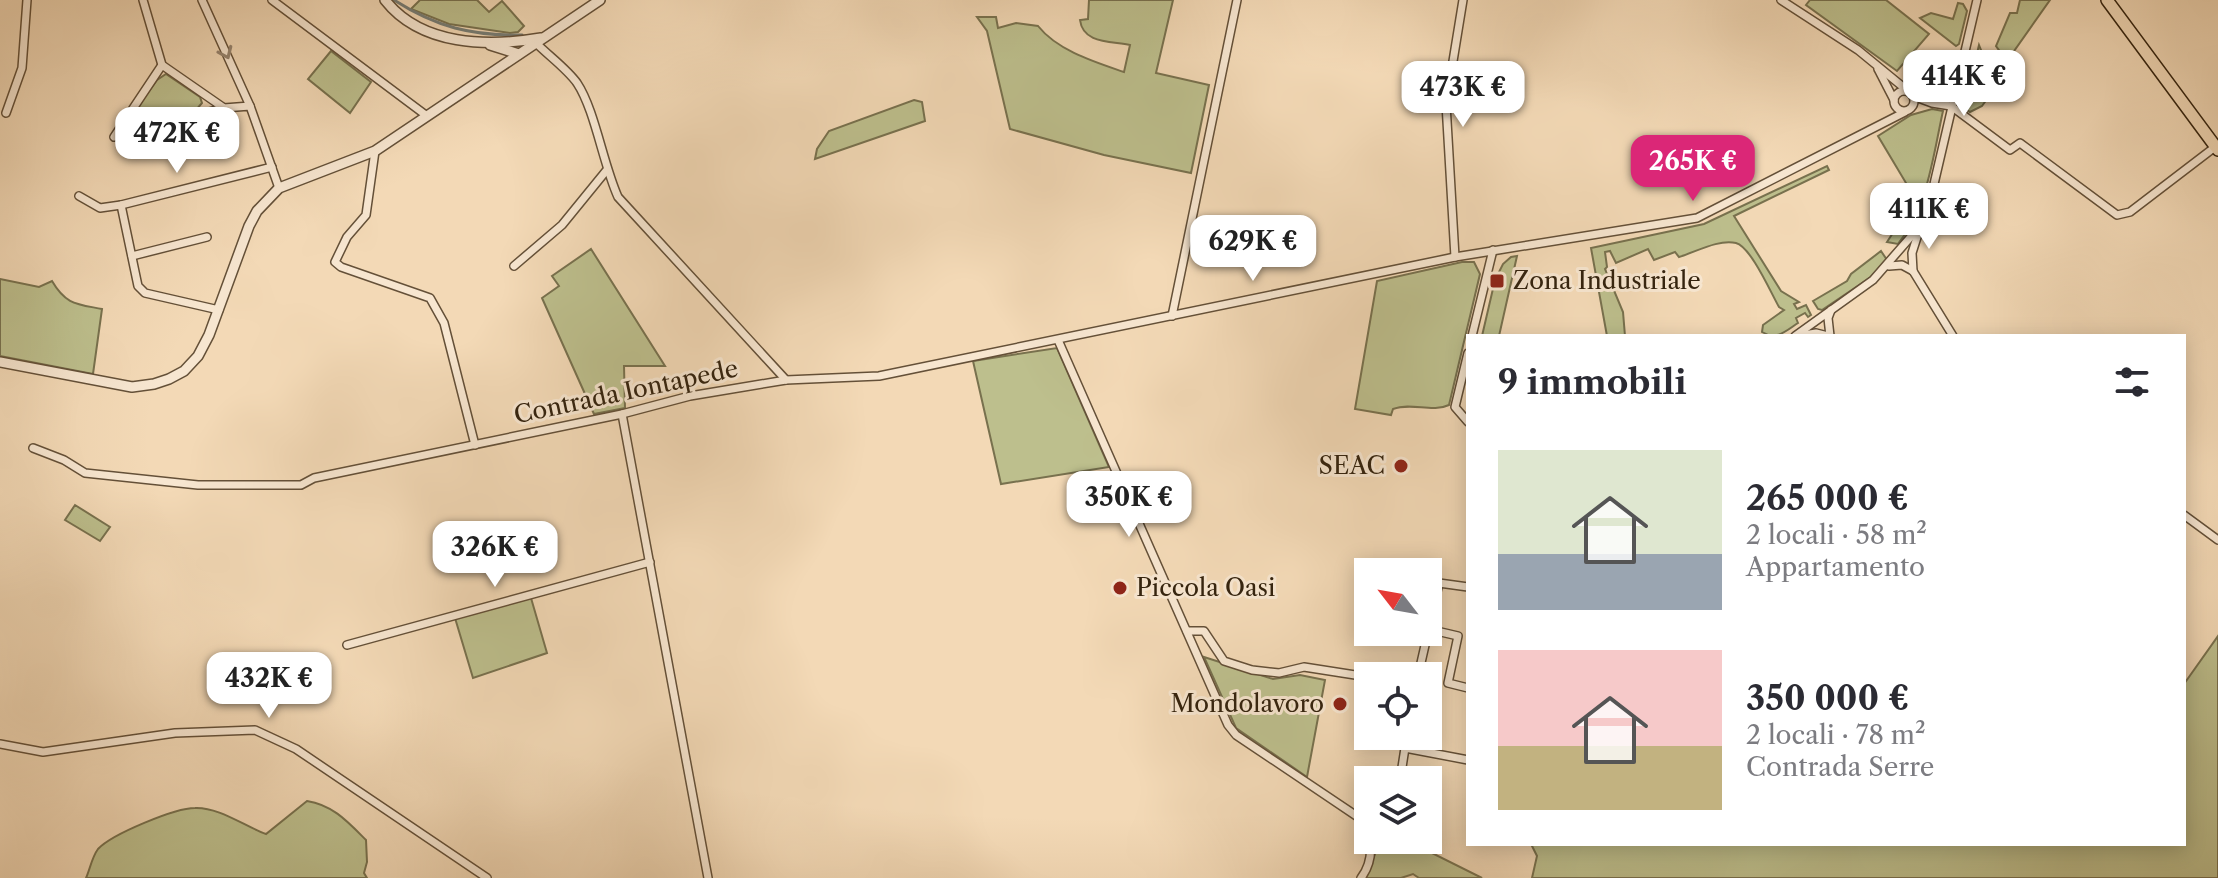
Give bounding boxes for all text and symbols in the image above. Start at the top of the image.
one-way arrow [217,45,233,59]
pin: 414K € [1899,50,2029,118]
text: 414K € [1921,60,2007,92]
pin: 473K € [1398,61,1528,129]
text: 473K € [1420,71,1506,103]
pin: 472K € [112,107,242,175]
text: 472K € [133,117,221,149]
pin: 265K € [1628,135,1758,203]
text: 265K € [1649,145,1737,177]
pin: 411K € [1864,183,1994,251]
text: 411K € [1888,193,1970,225]
pin: 629K € [1188,215,1318,283]
text: 629K € [1208,225,1298,257]
place label: Zona Industriale [1513,266,1701,295]
marker: Zona Industriale [1488,272,1506,290]
street label: Contrada Iontapede [511,354,741,429]
icon: filters [2110,360,2154,404]
text: 9 immobili [1498,361,1687,403]
place label: SEAC [1319,451,1385,480]
marker: SEAC [1392,457,1410,475]
pin: 350K € [1064,471,1194,539]
text: 265 000 € [1746,477,1909,519]
text: 350K € [1085,481,1173,513]
icon: home [1562,482,1658,578]
text: 2 locali · 58 m² [1746,519,1927,551]
pin: 326K € [430,521,560,589]
text: 326K € [451,531,539,563]
text: Appartamento [1746,551,1925,583]
north arrow [1354,558,1442,646]
map controls [1354,558,1442,854]
place label: Piccola Oasi [1136,573,1275,602]
marker: Piccola Oasi [1111,579,1129,597]
pin: 432K € [204,652,334,720]
text: 432K € [225,662,313,694]
button: locate [1354,662,1442,750]
text: 350 000 € [1746,677,1909,719]
icon: home [1562,682,1658,778]
place label: Mondolavoro [1171,689,1324,718]
marker: Mondolavoro [1331,695,1349,713]
text: 2 locali · 78 m² [1746,719,1926,751]
text: Contrada Serre [1746,751,1934,783]
button: layers [1354,766,1442,854]

